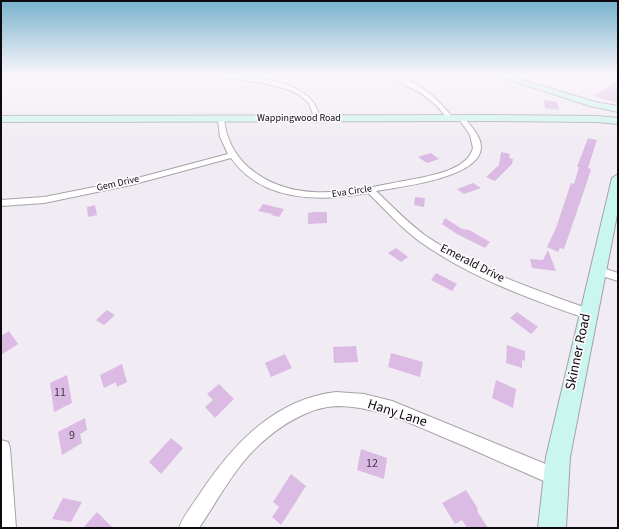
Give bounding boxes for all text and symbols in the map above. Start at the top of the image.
street label: Wappingwood Road [257,113,341,125]
street label: Gem Drive [96,173,140,195]
street label: Eva Circle [331,183,373,201]
street label: Emerald Drive [437,242,507,286]
street label: Skinner Road [563,312,595,392]
house number: 11 [54,386,66,400]
street label: Hany Lane [365,396,429,432]
house number: 9 [69,429,75,443]
house number: 12 [366,457,378,471]

